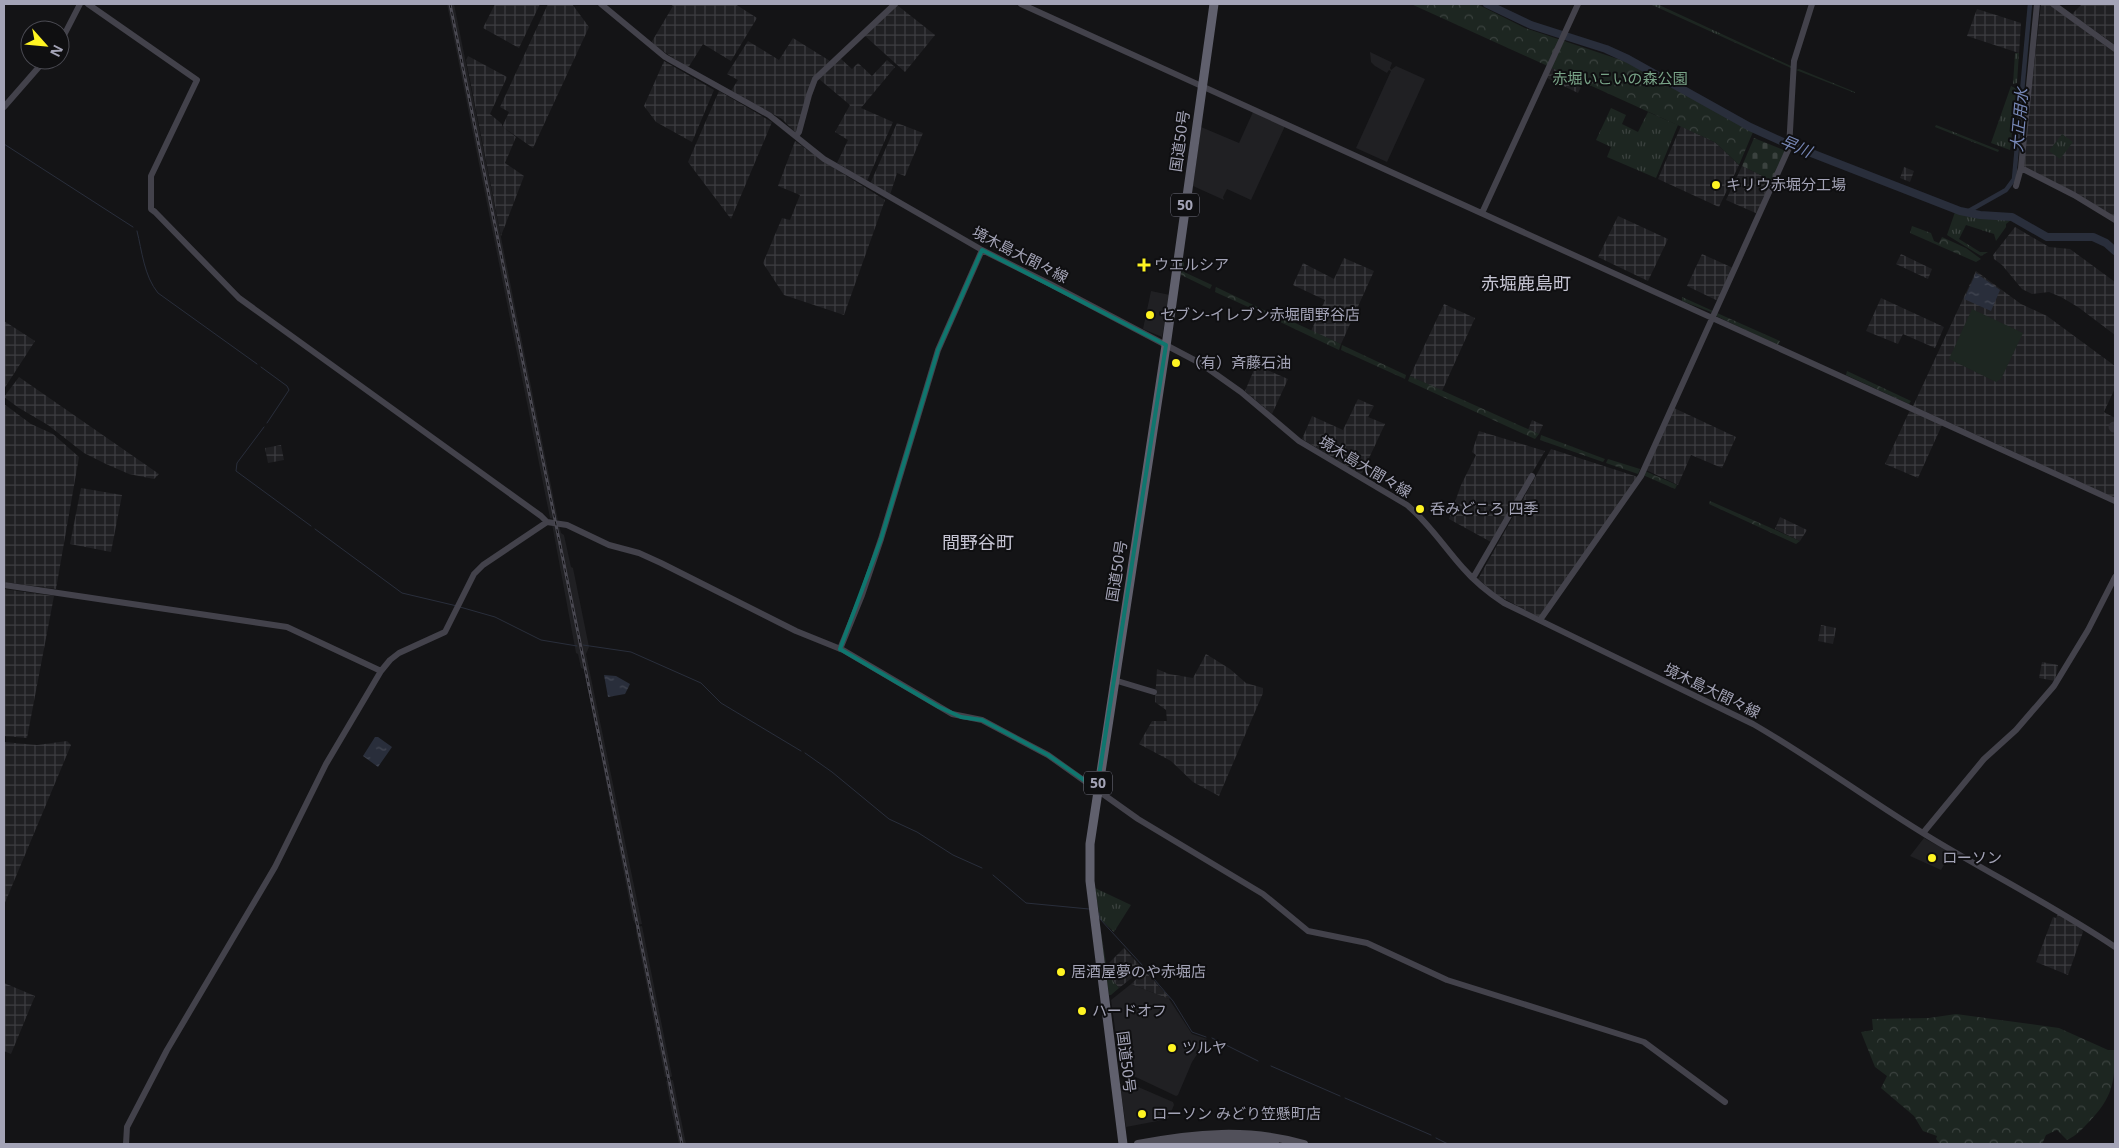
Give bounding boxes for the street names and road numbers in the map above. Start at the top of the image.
street label: 国道50号 [1165,109,1193,173]
road number: 50 [1171,194,1199,216]
street label: 境木島大間々線 [969,221,1072,287]
street label: 境木島大間々線 [1315,431,1416,502]
street label: 国道50号 [1101,539,1131,603]
street label: 境木島大間々線 [1661,658,1764,722]
road number: 50 [1084,771,1112,794]
street label: 国道50号 [1113,1030,1141,1094]

